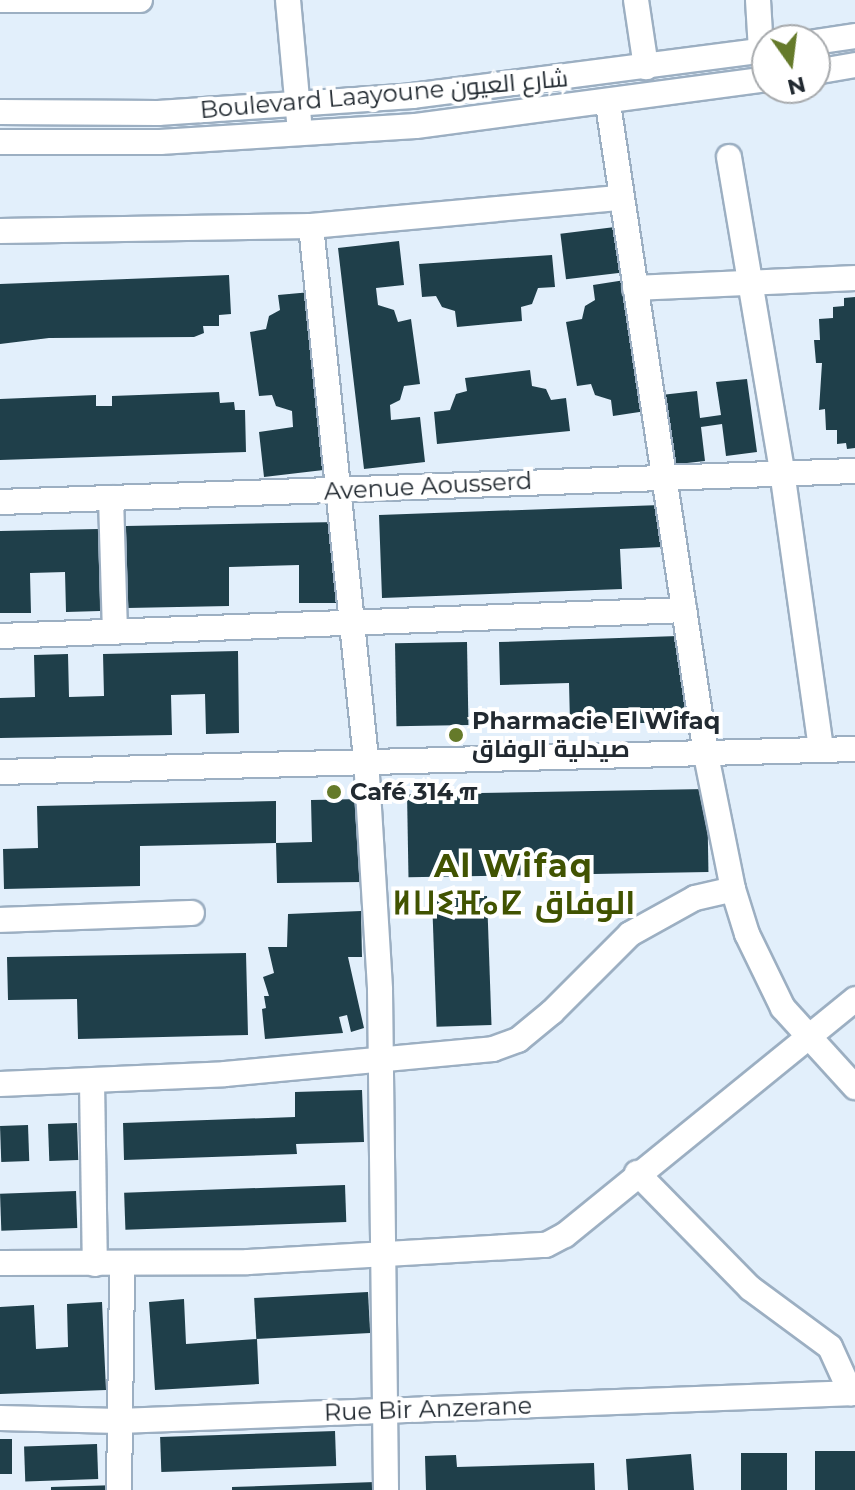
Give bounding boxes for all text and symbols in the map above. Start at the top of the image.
north arrow [751,24,831,104]
street label: Boulevard Laayoune شارع العيون [199,64,569,124]
text: N [785,71,808,101]
street label: Avenue Aousserd [323,466,533,506]
place label: Pharmacie El Wifaq صيدلية الوفاق [472,707,720,763]
marker: Pharmacie El Wifaq صيدلية الوفاق [447,726,465,744]
place label: Café 314 π [350,778,478,806]
marker: Café 314 π [325,783,343,801]
district label: Al Wifaq ⵍⵡⵉⴼⴰⵇ الوفاق [400,848,628,923]
street label: Rue Bir Anzerane [323,1391,533,1427]

